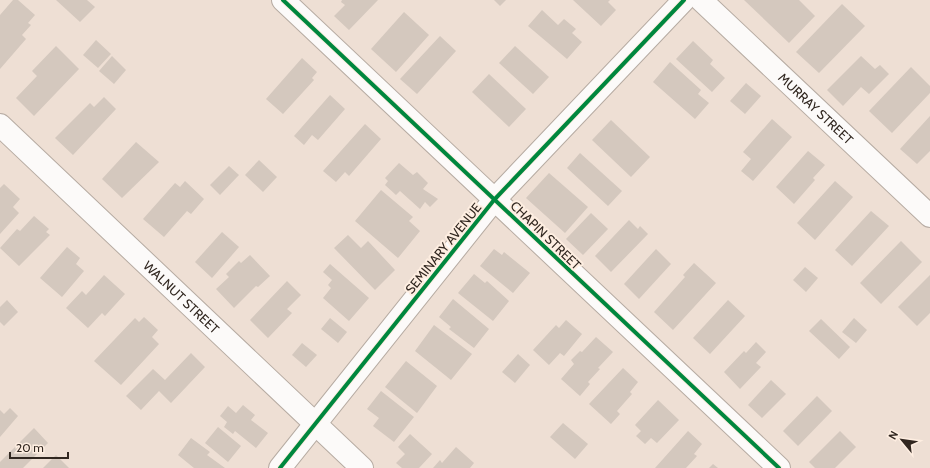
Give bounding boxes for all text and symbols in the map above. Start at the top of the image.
street label: MURRAY STREET [775,69,857,147]
street label: CHAPIN STREET [507,197,585,273]
street label: SEMINARY AVENUE [402,199,484,297]
street label: WALNUT STREET [140,257,223,337]
north arrow [882,420,922,460]
text: N [885,428,901,442]
scale bar [10,434,68,460]
text: 20 m [16,440,44,455]

